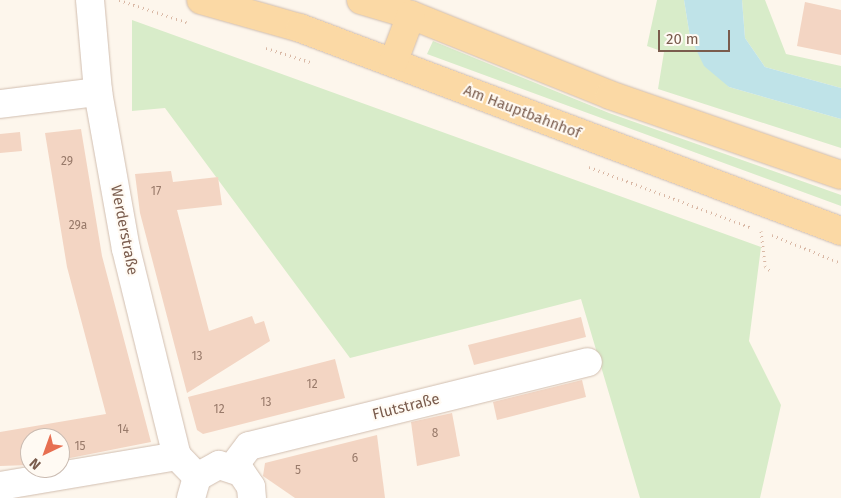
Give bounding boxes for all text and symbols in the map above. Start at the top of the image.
scale bar [661,20,734,52]
text: 20 m [666,30,699,48]
street label: Am Hauptbahnhof [461,81,583,143]
house number: 29 [61,155,73,169]
street label: Werderstraße [106,183,142,277]
house number: 17 [151,185,161,199]
house number: 29a [69,219,87,233]
house number: 13 [191,350,203,364]
house number: 12 [306,378,318,392]
street label: Flutstraße [371,390,441,424]
house number: 13 [260,396,272,410]
house number: 12 [213,403,225,417]
house number: 14 [117,423,129,437]
house number: 8 [432,427,438,441]
north arrow [20,428,70,478]
house number: 15 [74,440,86,454]
house number: 6 [352,452,358,466]
text: N [26,454,44,473]
house number: 5 [295,464,301,478]

